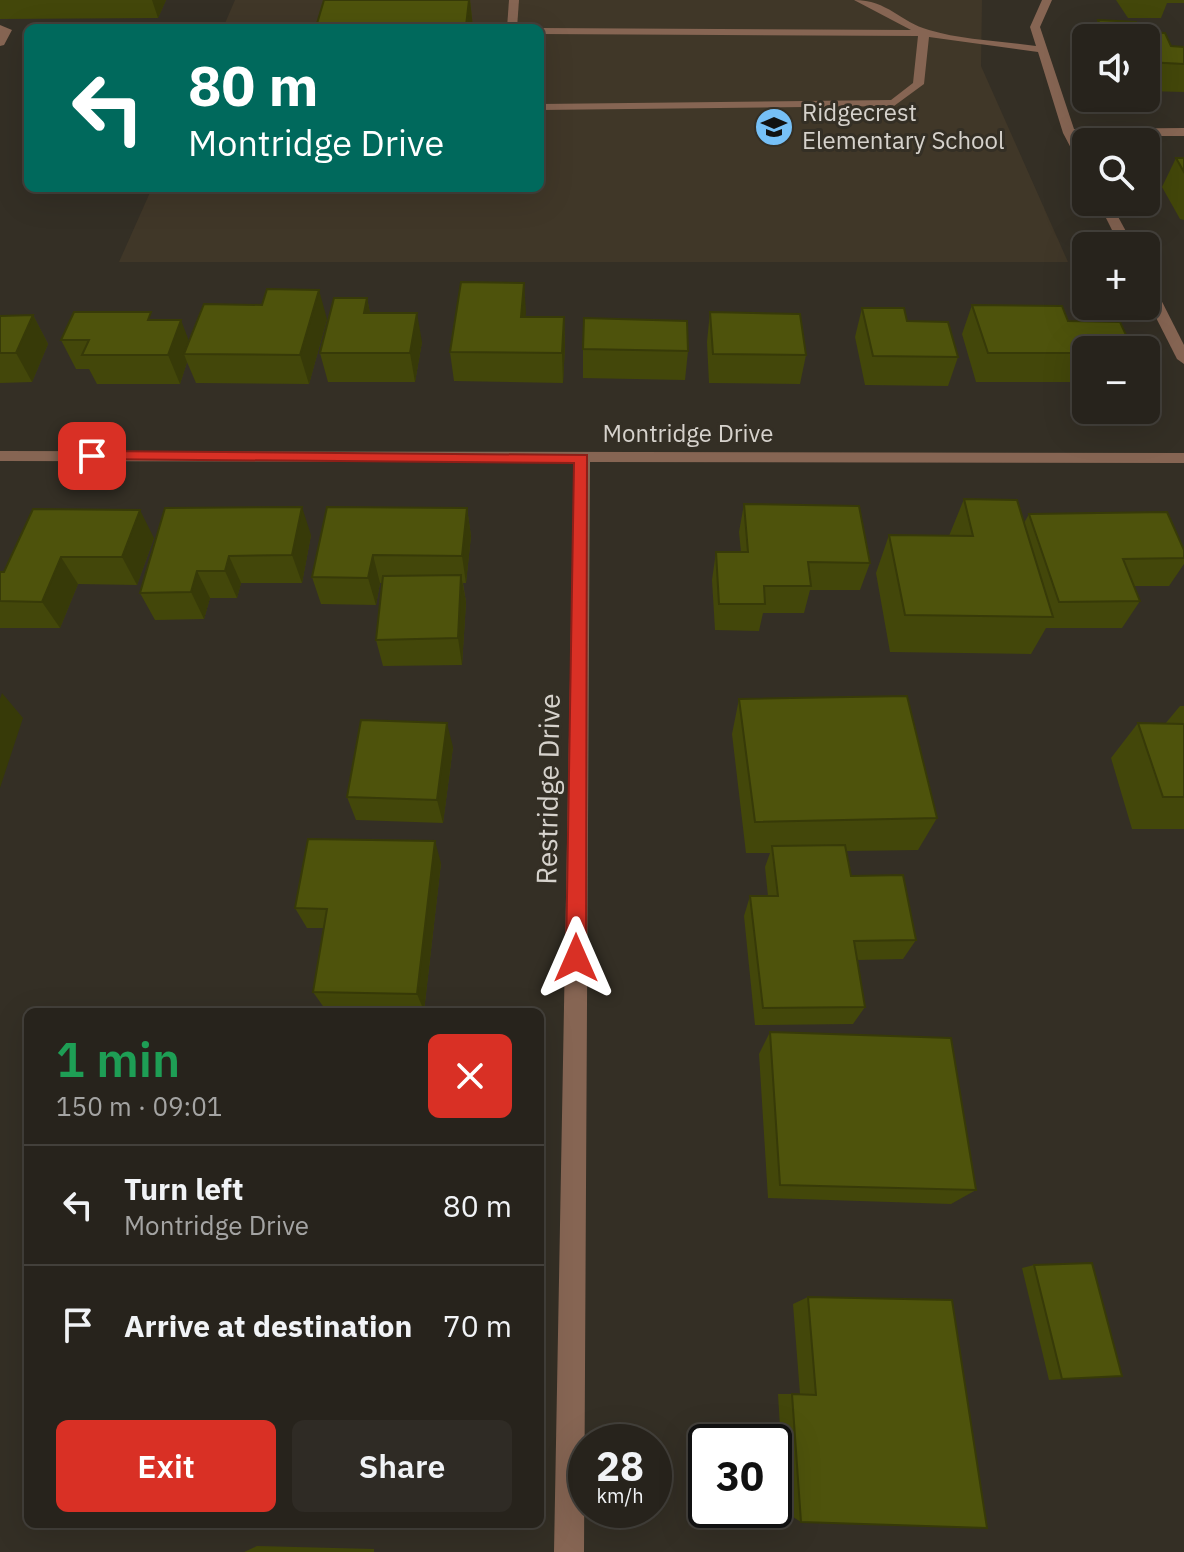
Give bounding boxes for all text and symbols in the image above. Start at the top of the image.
map controls [1072,24,1160,424]
button: sound [1072,24,1160,112]
text: 80 m [188,49,318,121]
icon: left [56,56,160,160]
place label: Ridgecrest Elementary School [802,96,1004,156]
school or university icon: Ridgecrest Elementary School [753,106,795,148]
text: Montridge Drive [188,119,444,166]
button: search [1072,128,1160,216]
button: + [1072,232,1160,320]
button: − [1072,336,1160,424]
street label: Montridge Drive [603,417,773,449]
pin [58,422,126,490]
icon: arrive [70,434,114,478]
street label: Restridge Drive [527,693,568,885]
position arrow [534,916,618,1000]
text: 1 min [56,1028,180,1090]
button: close [428,1034,512,1118]
text: 150 m · 09:01 [56,1089,222,1123]
text: Turn left [124,1169,243,1208]
icon: left [56,1183,100,1227]
text: 80 m [443,1186,512,1225]
text: Montridge Drive [124,1208,309,1242]
icon: arrive [56,1303,100,1347]
text: Arrive at destination [124,1306,412,1345]
text: 70 m [443,1306,512,1345]
button: Exit [56,1420,276,1512]
button: Share [292,1420,512,1512]
speed limit sign: 30 [688,1424,792,1528]
text: 28 [596,1440,644,1492]
text: km/h [596,1482,644,1509]

